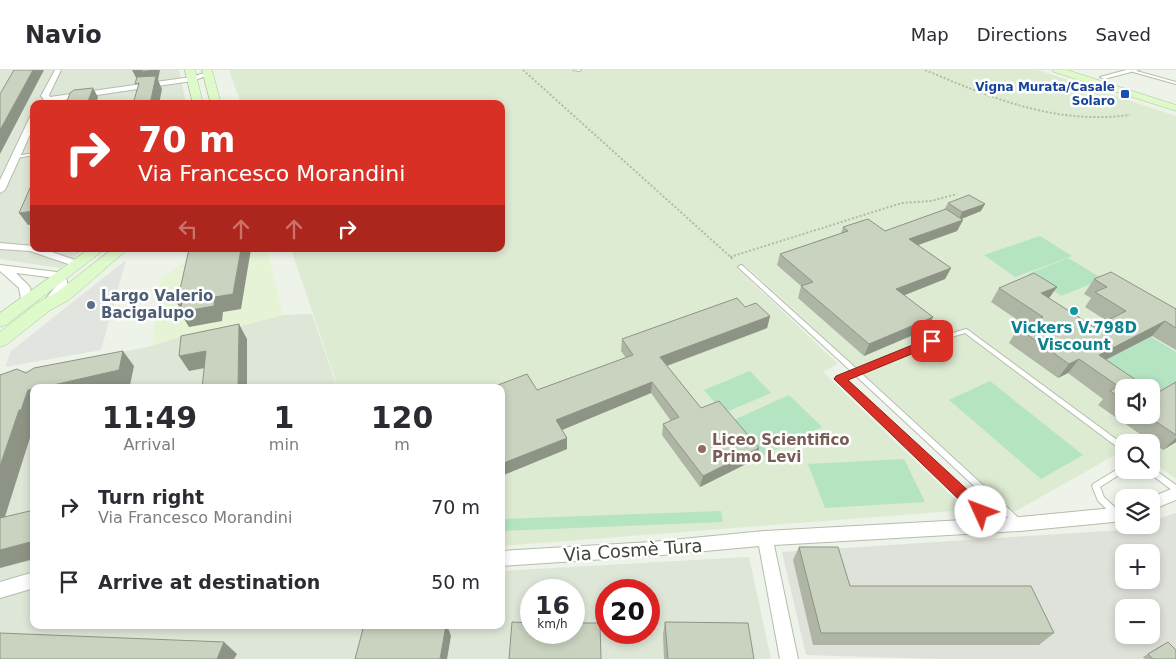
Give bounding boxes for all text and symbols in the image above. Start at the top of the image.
text: Navio [25,21,102,49]
text: Map [911,24,949,45]
text: Directions [977,24,1067,45]
text: Saved [1095,24,1151,45]
place label: Vigna Murata/Casale Solaro [975,80,1115,108]
marker: Vigna Murata/Casale Solaro [1119,88,1131,100]
icon: right [55,120,120,185]
text: 70 m [138,120,235,160]
text: Via Francesco Morandini [138,161,405,186]
icon: left [174,215,202,243]
icon: ahead [227,215,255,243]
icon: ahead [280,215,308,243]
icon: right [333,215,361,243]
place label: Largo Valerio Bacigalupo [101,287,213,322]
marker: Largo Valerio Bacigalupo [85,299,97,311]
marker: Vickers V.798D Viscount [1068,305,1080,317]
place label: Vickers V.798D Viscount [1011,319,1137,354]
pin [911,320,953,362]
icon: arrive [918,327,946,355]
map controls [1115,379,1160,644]
button: sound [1115,379,1160,424]
text: 11:49 [102,400,197,435]
text: 1 [273,400,294,435]
text: 120 [371,400,433,435]
place label: Liceo Scientifico Primo Levi [712,431,850,466]
button: search [1115,434,1160,479]
text: Arrival [123,435,175,454]
text: min [269,435,299,454]
text: m [394,435,410,454]
marker: Liceo Scientifico Primo Levi [696,443,708,455]
position arrow [954,485,1006,537]
text: Turn right [98,486,204,508]
button: layers [1115,489,1160,534]
icon: right [55,493,83,521]
text: 70 m [431,496,480,518]
text: Via Francesco Morandini [98,508,292,527]
street label: Via Cosmè Tura [563,535,703,565]
button: + [1115,544,1160,589]
icon: arrive [55,568,83,596]
text: Arrive at destination [98,571,320,593]
text: 50 m [431,571,480,593]
speed limit sign: 20 [595,579,660,644]
text: 16 [535,591,570,620]
button: − [1115,599,1160,644]
text: km/h [537,617,568,631]

